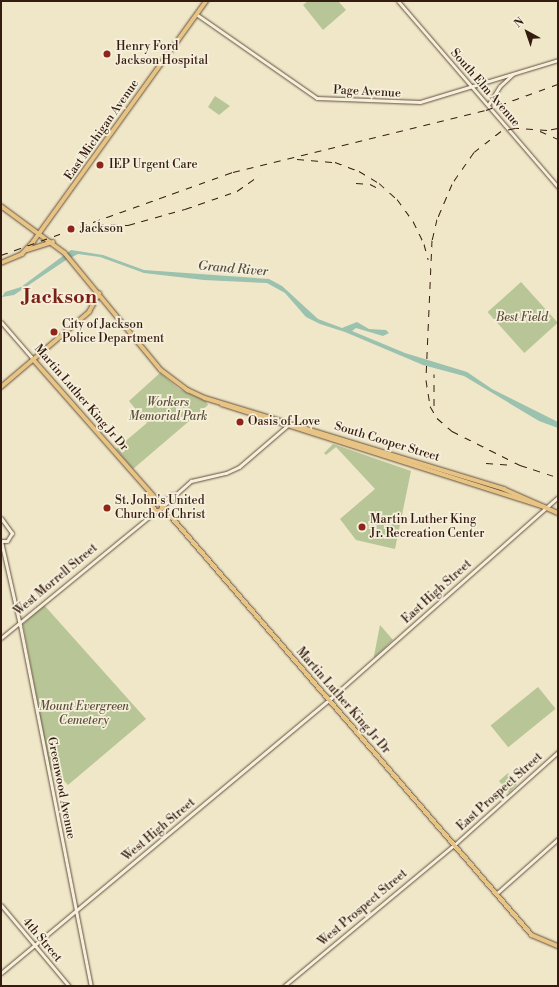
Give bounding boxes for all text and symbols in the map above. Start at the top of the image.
north arrow [507,12,547,52]
text: N [511,15,527,31]
place label: Henry Ford Jackson Hospital [116,40,208,68]
street label: South Elm Avenue [447,46,523,130]
marker: Henry Ford Jackson Hospital [101,48,113,60]
street label: East Michigan Avenue [62,77,142,183]
street label: Page Avenue [333,83,401,101]
place label: IEP Urgent Care [109,158,198,172]
marker: IEP Urgent Care [94,159,106,171]
place label: Jackson [80,222,123,236]
marker: Jackson [65,223,77,235]
water label: Grand River [197,258,269,280]
district label: Jackson [23,285,97,309]
park label: Best Field [496,311,548,325]
place label: City of Jackson Police Department [62,318,164,346]
marker: City of Jackson Police Department [49,327,59,337]
street label: Martin Luther King Jr Dr [31,342,131,454]
park label: Workers Memorial Park [129,396,207,424]
place label: Oasis of Love [248,415,320,429]
marker: Oasis of Love [235,417,245,427]
street label: South Cooper Street [333,419,441,465]
place label: St. John's United Church of Christ [115,494,206,522]
marker: St. John's United Church of Christ [102,503,112,513]
place label: Martin Luther King Jr. Recreation Center [370,513,484,541]
marker: Martin Luther King Jr. Recreation Center [357,522,367,532]
street label: West Morrell Street [11,541,101,619]
street label: East High Street [399,557,475,627]
street label: Martin Luther King Jr Dr [293,645,393,757]
park label: Mount Evergreen Cemetery [39,700,129,728]
street label: Greenwood Avenue [44,736,78,840]
street label: East Prospect Street [454,750,546,834]
street label: West High Street [120,795,198,865]
street label: West Prospect Street [316,867,410,949]
street label: 4th Street [19,915,65,965]

